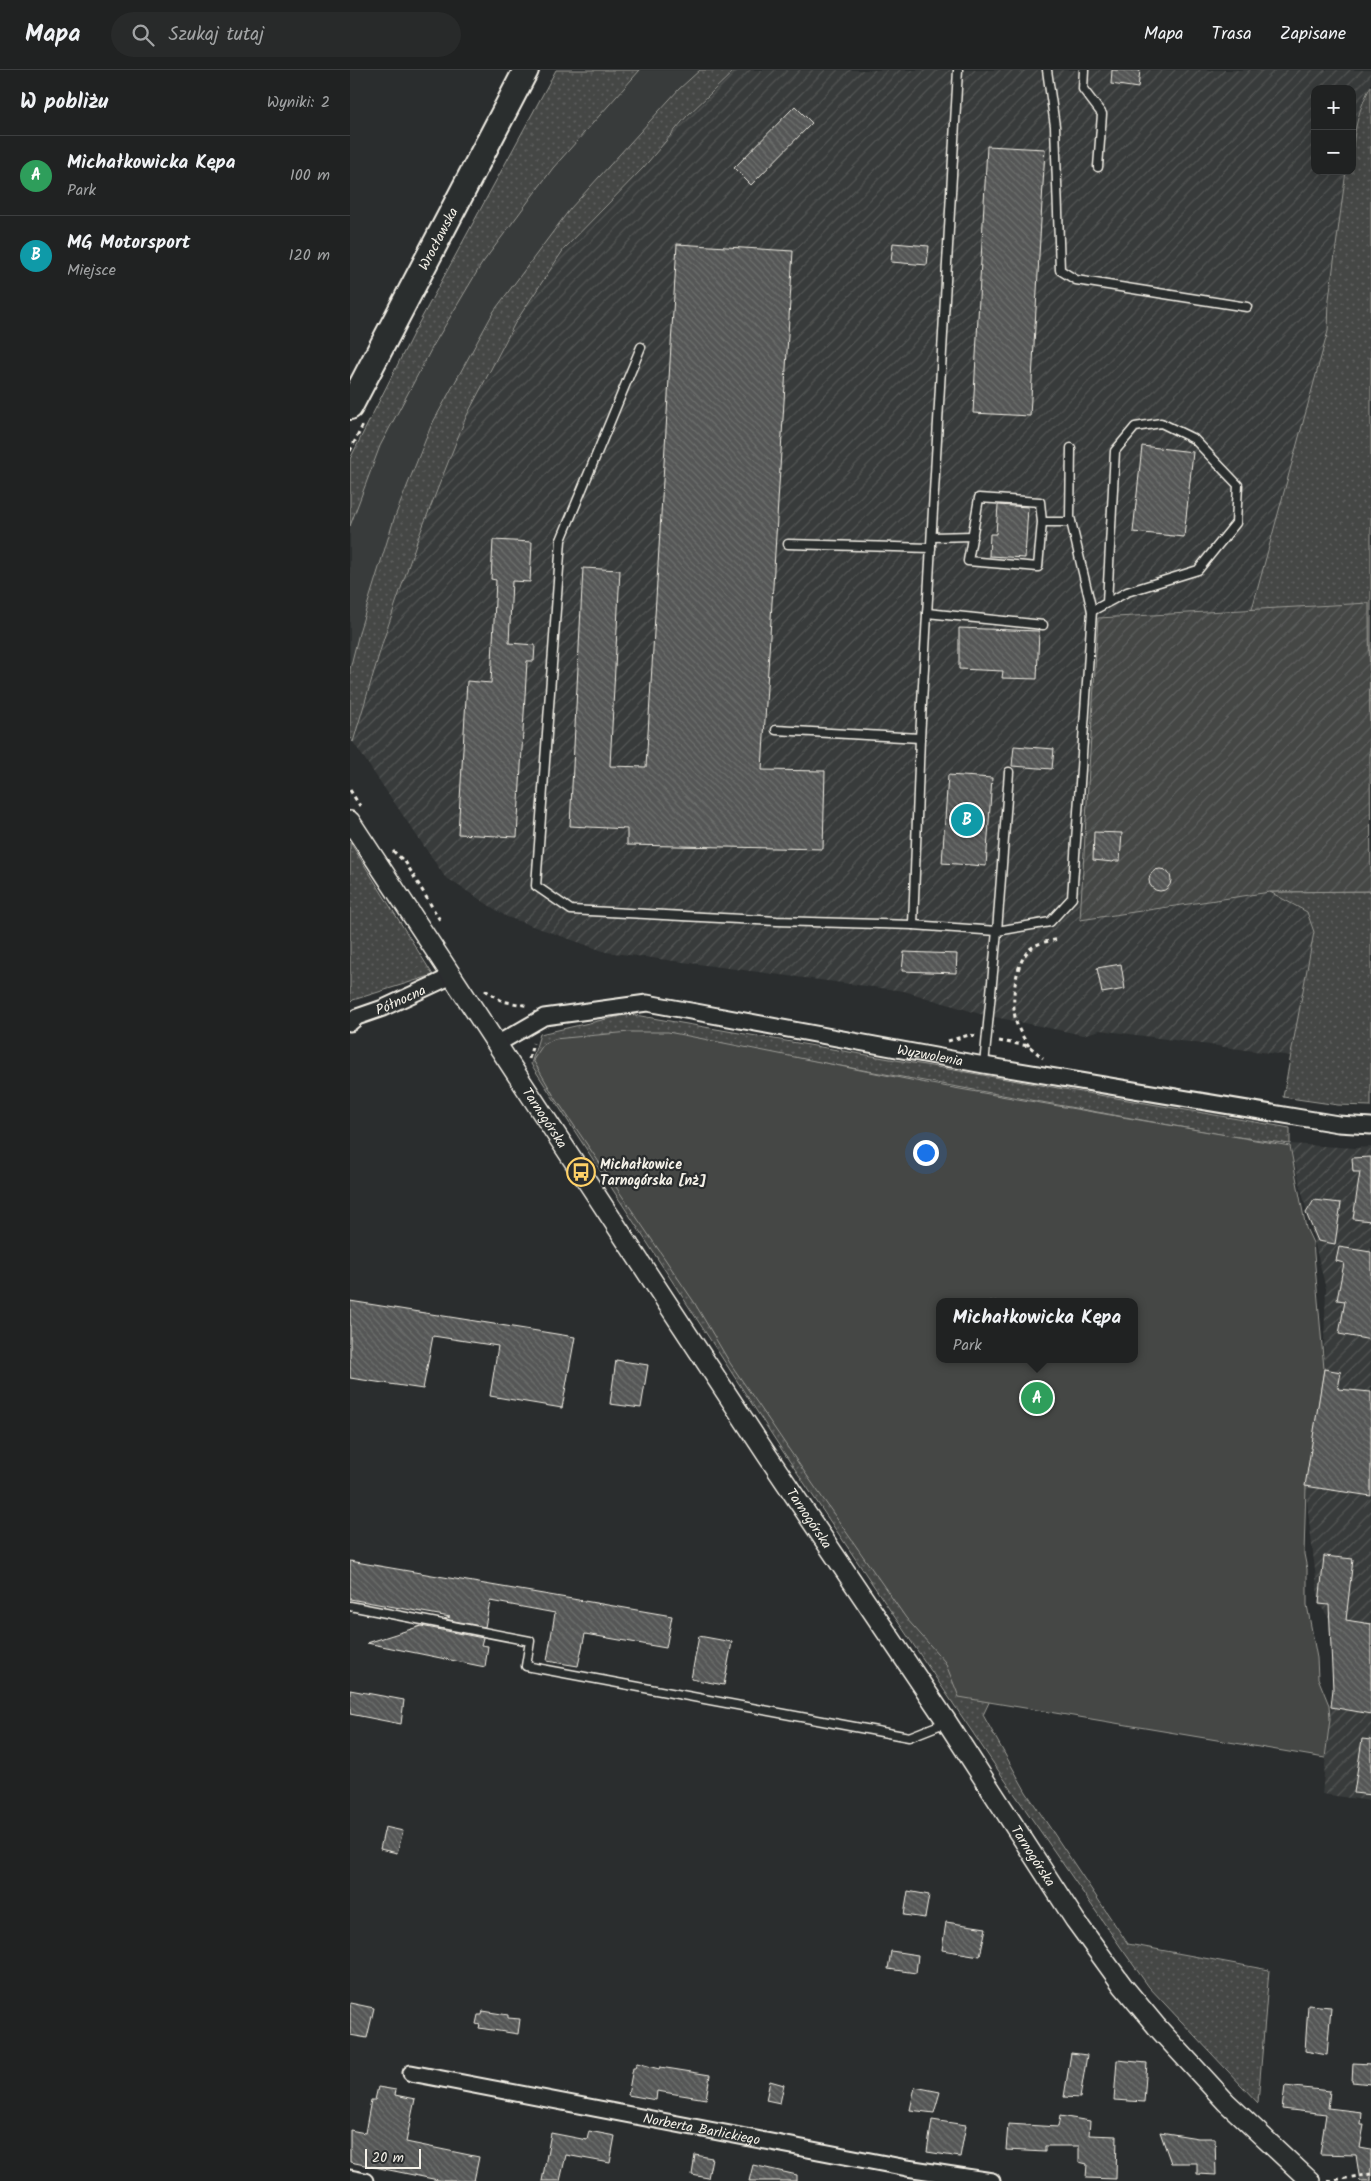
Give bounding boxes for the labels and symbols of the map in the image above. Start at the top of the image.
street label: Wrocławska [413,204,464,274]
pin: B [951,801,983,839]
street label: Północna [373,980,430,1022]
street label: Wyzwolenia [895,1039,965,1073]
street label: Tarnogórska [516,1083,572,1153]
your location [913,1140,939,1166]
place label: Michałkowice Tarnogórska [nż] [600,1154,706,1192]
bus stop icon: Michałkowice Tarnogórska [nż] [566,1157,596,1187]
pin: A [1021,1379,1053,1417]
street label: Tarnogórska [780,1484,837,1554]
street label: Tarnogórska [1005,1821,1061,1891]
street label: Norberta Barlickiego [641,2108,762,2152]
scale bar [365,2146,421,2169]

